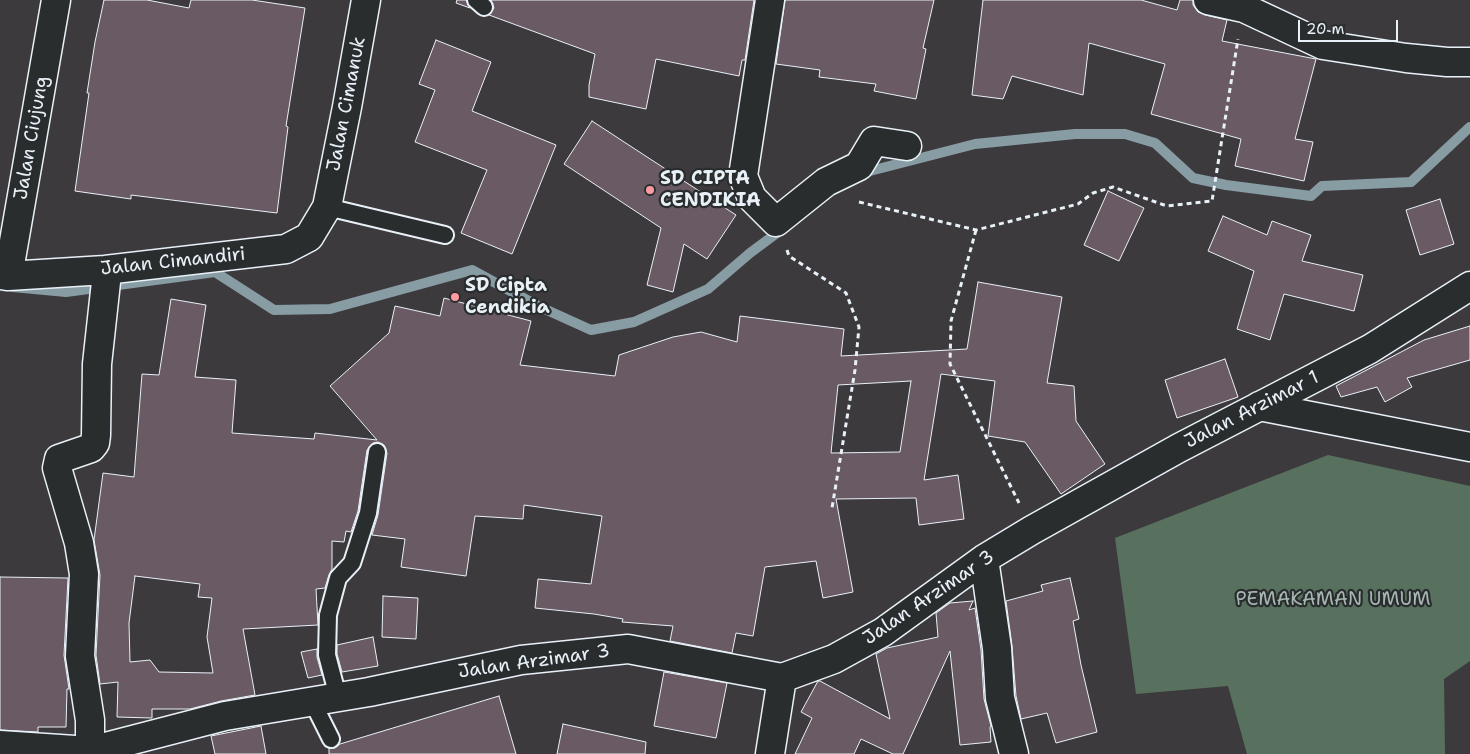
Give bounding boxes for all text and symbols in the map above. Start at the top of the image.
scale bar [1300,10,1400,42]
text: 20 m [1306,19,1345,39]
street label: Jalan Cimanuk [323,35,371,173]
street label: Jalan Ciujung [10,74,54,202]
place label: SD CIPTA CENDIKIA [660,168,760,212]
marker: SD CIPTA CENDIKIA [644,184,656,196]
street label: Jalan Cimandiri [99,243,247,281]
place label: SD Cipta Cendikia [465,275,550,319]
marker: SD Cipta Cendikia [449,291,461,303]
street label: Jalan Arzimar 1 [1181,366,1323,454]
street label: Jalan Arzimar 3 [859,546,999,650]
park label: PEMAKAMAN UMUM [1236,589,1430,611]
street label: Jalan Arzimar 3 [457,640,611,684]

